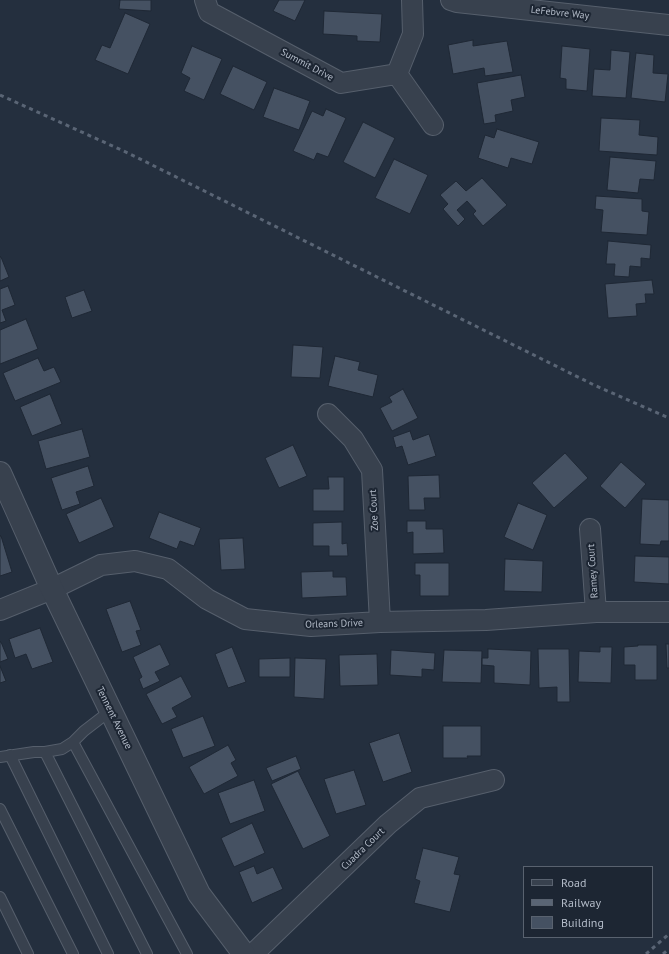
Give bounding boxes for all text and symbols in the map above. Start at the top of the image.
street label: LeFebvre Way [530,4,590,22]
street label: Summit Drive [279,46,335,84]
street label: Zoe Court [367,489,381,531]
street label: Ramey Court [585,543,601,599]
street label: Orleans Drive [305,617,363,631]
street label: Tennent Avenue [94,685,134,751]
street label: Cuadra Court [339,825,387,873]
legend [523,866,653,938]
text: Road [561,875,586,890]
text: Railway [561,895,601,910]
text: Building [561,915,604,930]

